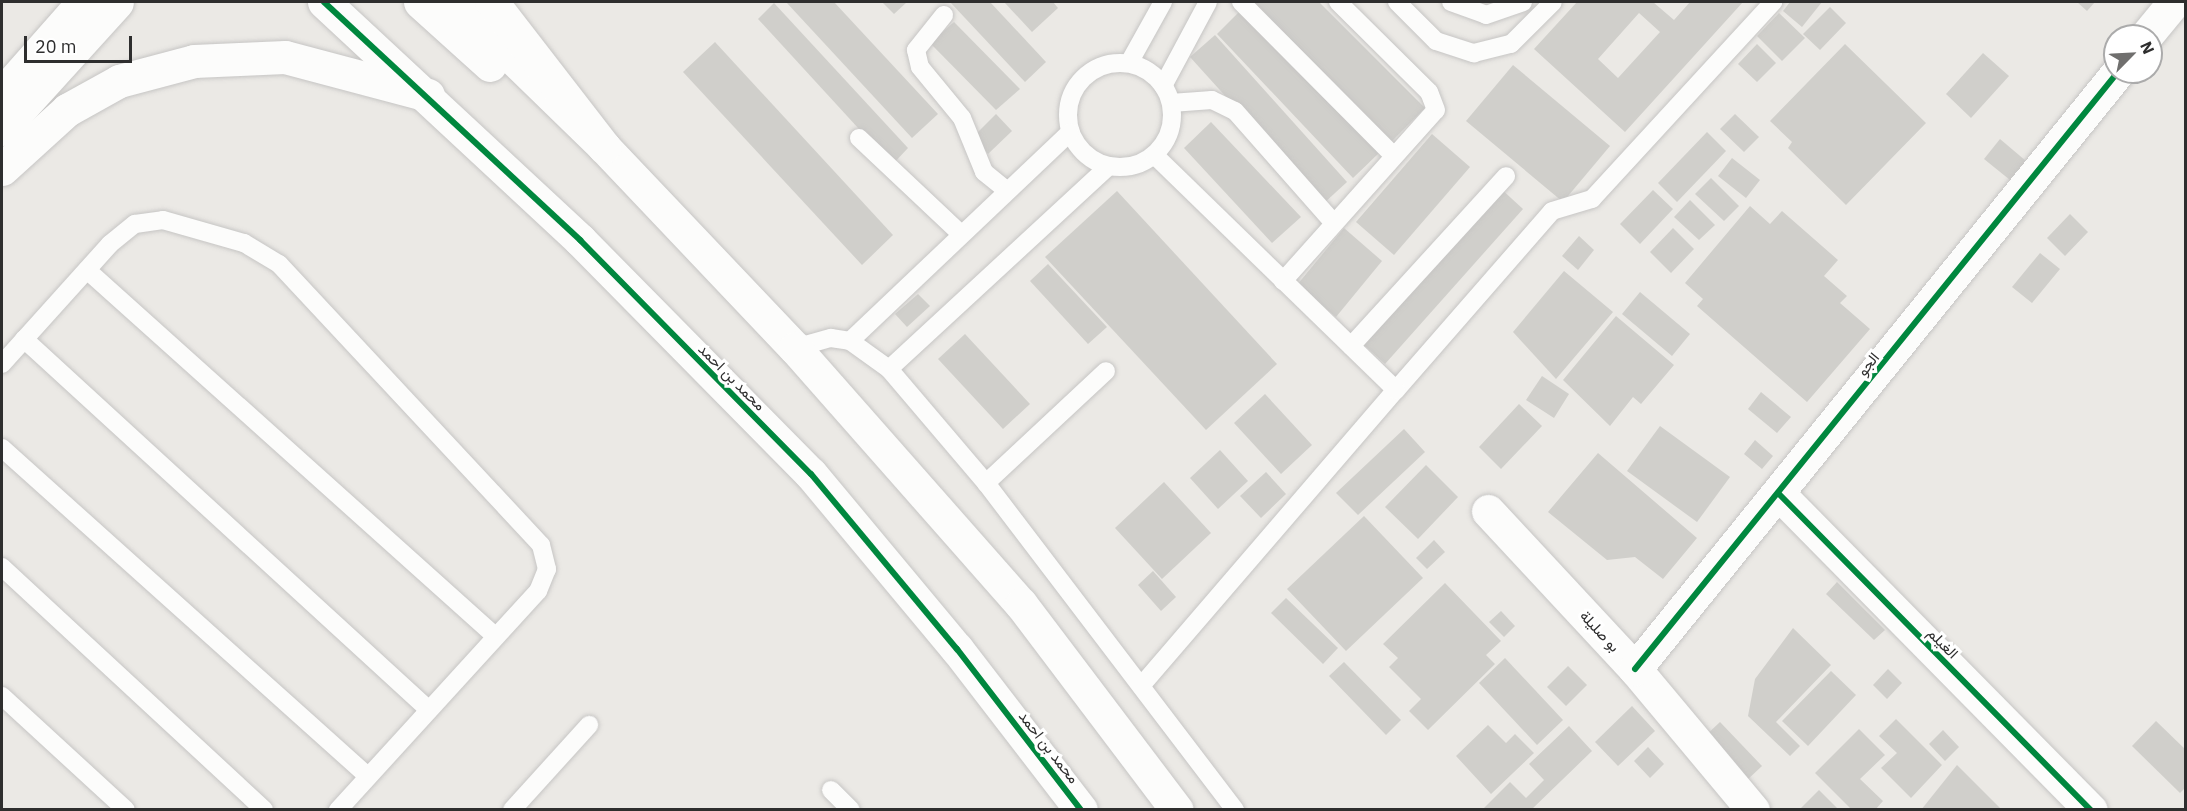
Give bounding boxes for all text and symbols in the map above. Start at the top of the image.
scale bar [27,24,135,62]
north arrow [2103,24,2163,84]
text: 20 m [35,35,77,58]
text: N [2136,38,2159,57]
street label: محمد بن احمد [695,340,769,414]
street label: الجو [1853,349,1883,379]
street label: بو صليلة [1576,607,1624,655]
street label: الغيلم [1924,624,1962,662]
street label: محمد بن احمد [1015,707,1083,787]

